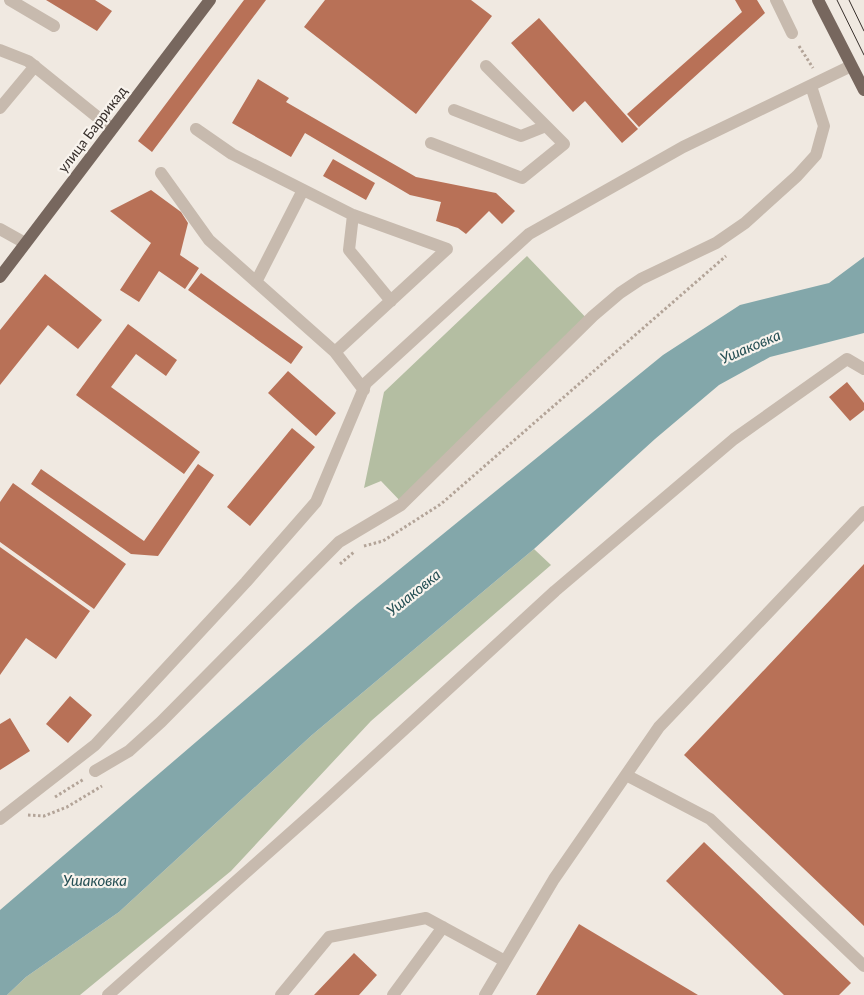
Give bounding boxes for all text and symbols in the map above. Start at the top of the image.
street label: улица Баррикад [54,82,130,176]
water label: Ушаковка [717,325,783,367]
water label: Ушаковка [383,565,444,619]
water label: Ушаковка [63,871,127,889]

